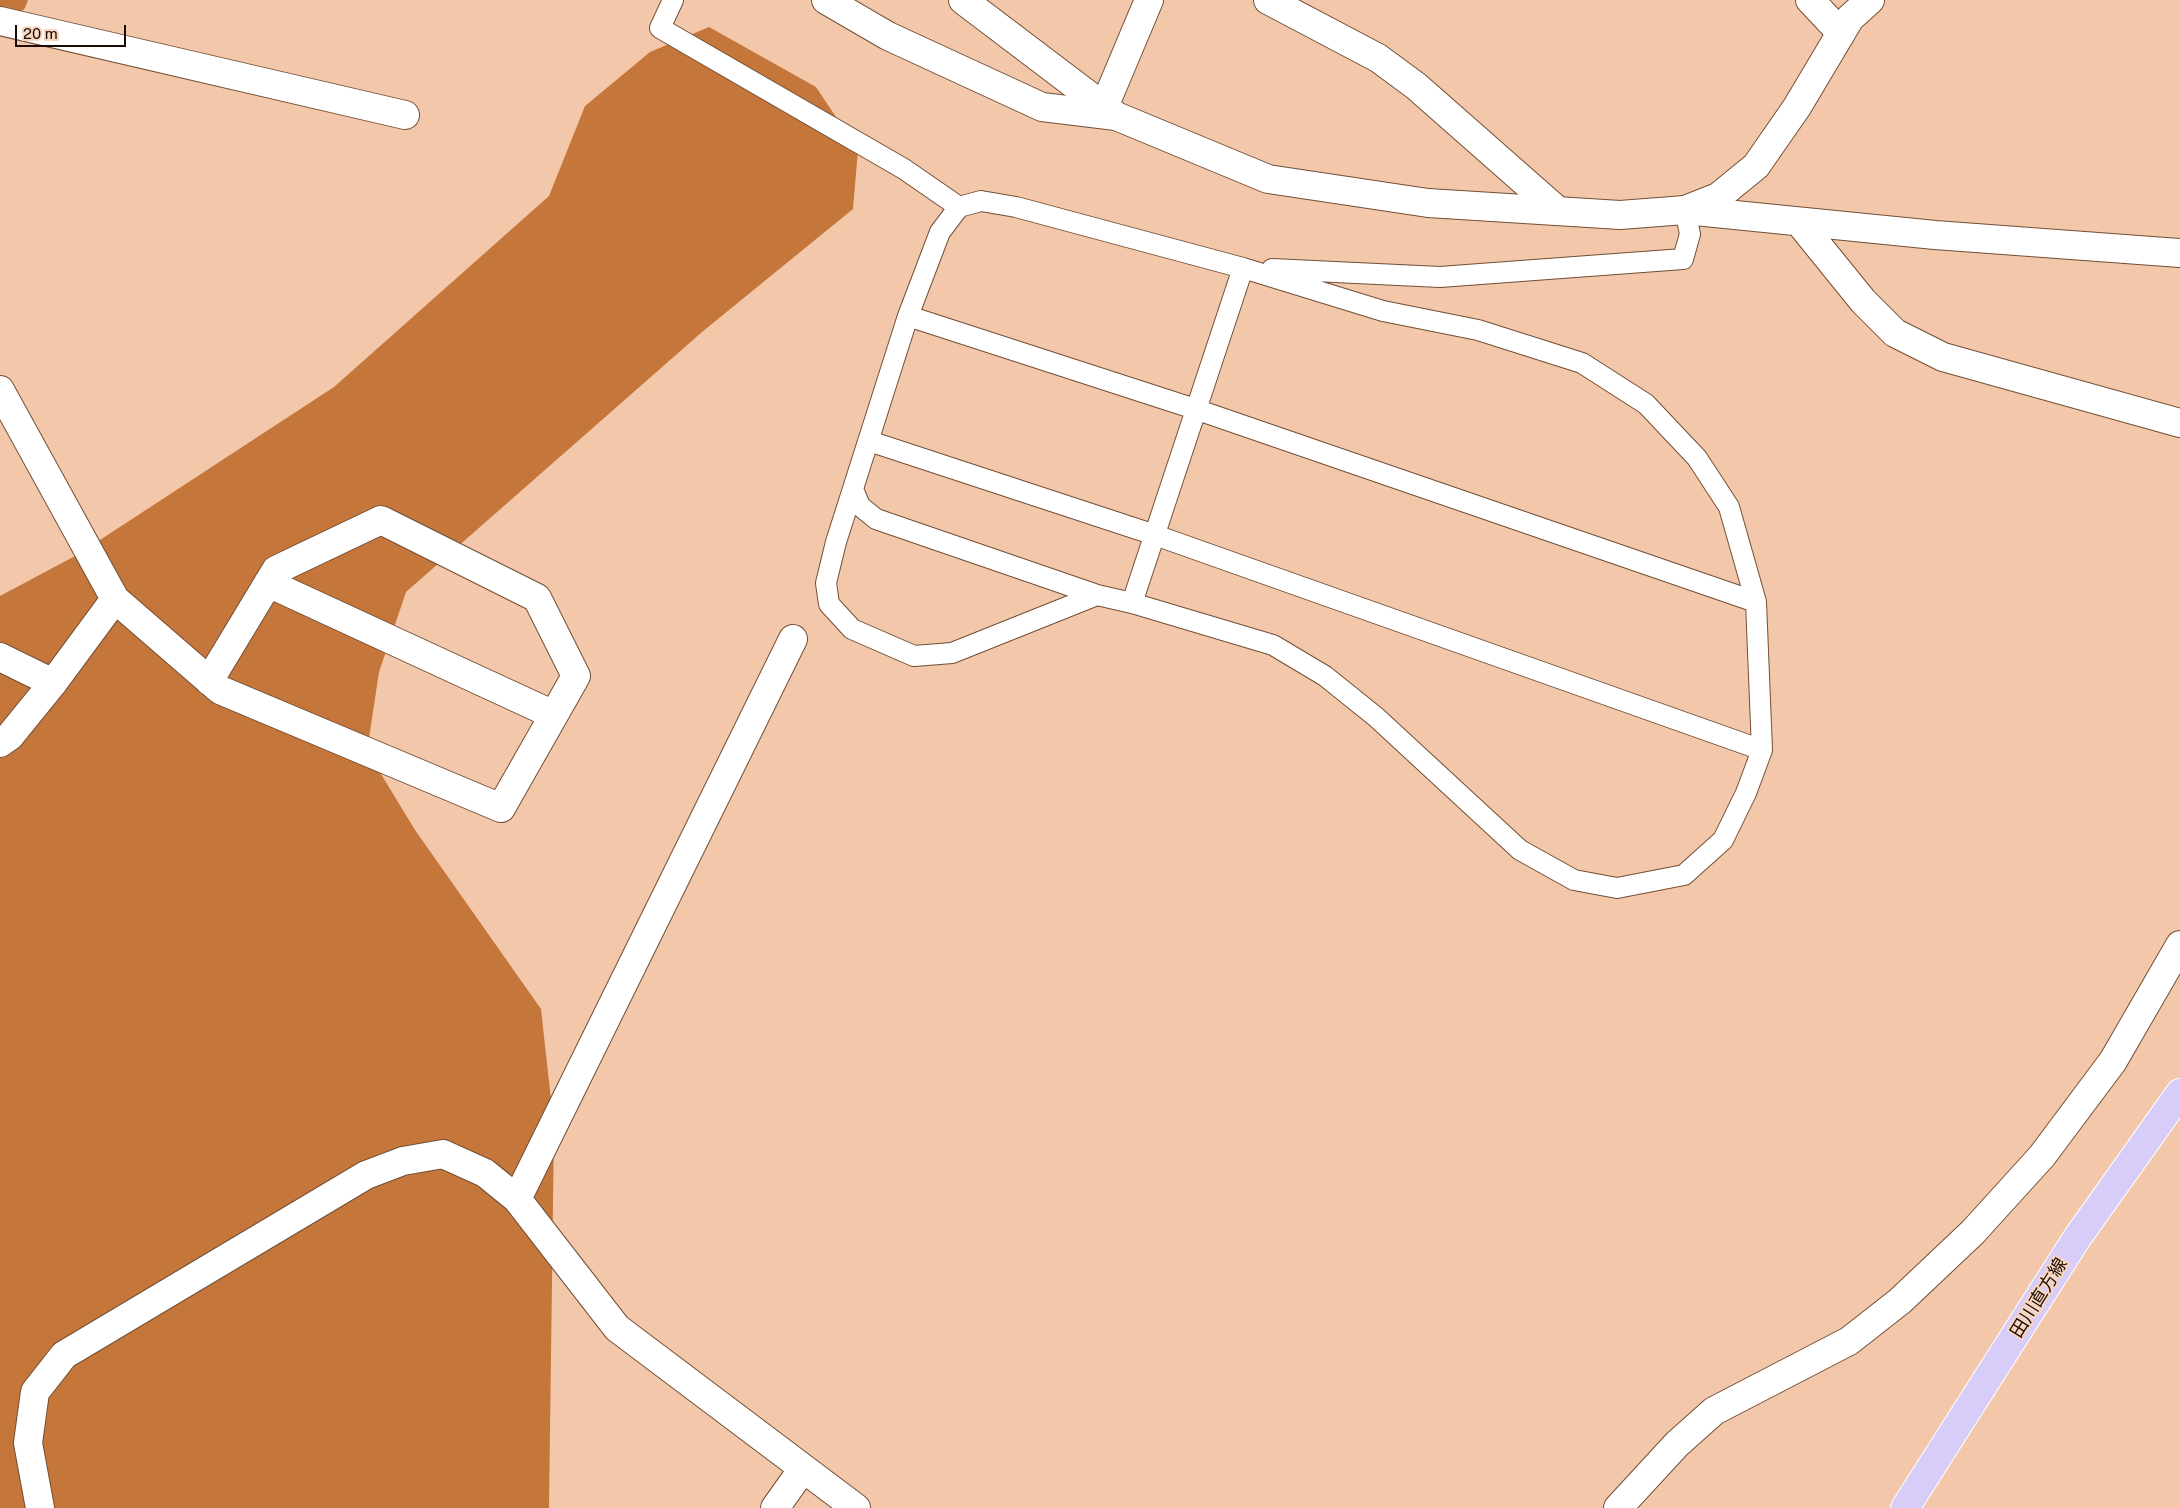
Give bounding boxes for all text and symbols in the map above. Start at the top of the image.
scale bar [18,15,129,47]
text: 20 m [23,25,58,42]
street label: 田川直方線 [2006,1254,2072,1342]

